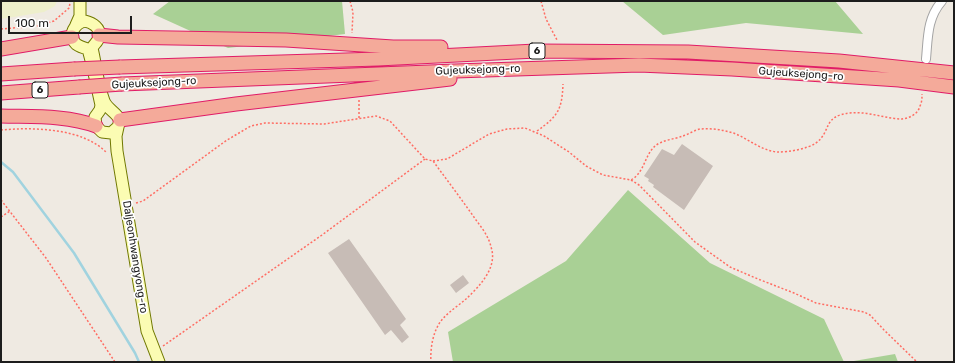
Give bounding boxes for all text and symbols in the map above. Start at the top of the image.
scale bar [10,8,134,34]
text: 100 m [15,16,49,30]
road number: 6 [529,43,545,59]
street label: Gujeuksejong-ro [435,62,521,78]
street label: Gujeuksejong-ro [758,64,844,84]
street label: Gujeuksejong-ro [111,74,197,92]
road number: 6 [32,82,48,98]
street label: Daljeonhwangyong-ro [120,200,150,314]

